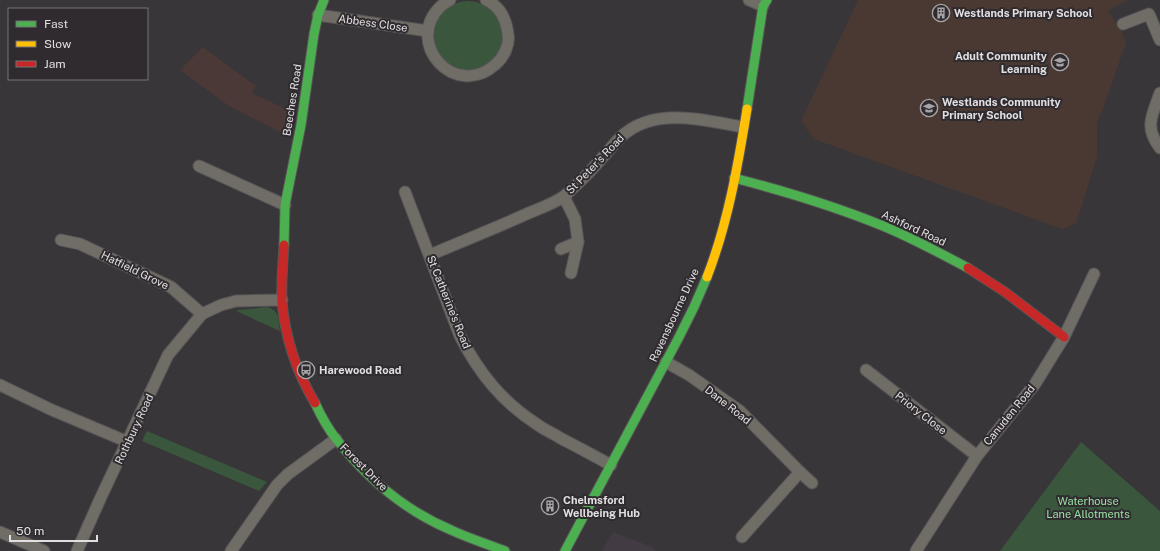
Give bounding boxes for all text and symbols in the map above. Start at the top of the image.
building icon: Westlands Primary School [931,3,951,23]
place label: Westlands Primary School [954,7,1093,19]
legend [8,8,148,80]
street label: Abbess Close [338,12,408,34]
text: Fast [44,17,69,31]
text: Slow [44,37,72,51]
place label: Adult Community Learning [955,50,1048,75]
school or university icon: Adult Community Learning [1050,52,1070,72]
text: Jam [44,57,66,71]
street label: Beeches Road [280,63,304,137]
place label: Westlands Community Primary School [942,96,1062,121]
school or university icon: Westlands Community Primary School [919,98,939,118]
street label: St Peter's Road [564,132,626,196]
street label: Ashford Road [880,208,948,248]
street label: Hatfield Grove [99,248,171,292]
street label: St Catherine's Road [425,254,473,350]
street label: Ravensbourne Drive [647,266,701,364]
bus stop icon: Harewood Road [296,360,316,380]
place label: Harewood Road [319,364,401,376]
street label: Canuden Road [981,382,1037,448]
street label: Dane Road [703,383,753,427]
street label: Priory Close [893,389,949,437]
street label: Rothbury Road [113,392,155,466]
street label: Forest Drive [338,441,390,493]
place label: Chelmsford Wellbeing Hub [563,494,640,519]
park label: Waterhouse Lane Allotments [1046,495,1130,520]
building icon: Chelmsford Wellbeing Hub [540,496,560,516]
scale bar [10,517,97,543]
text: 50 m [16,524,44,538]

